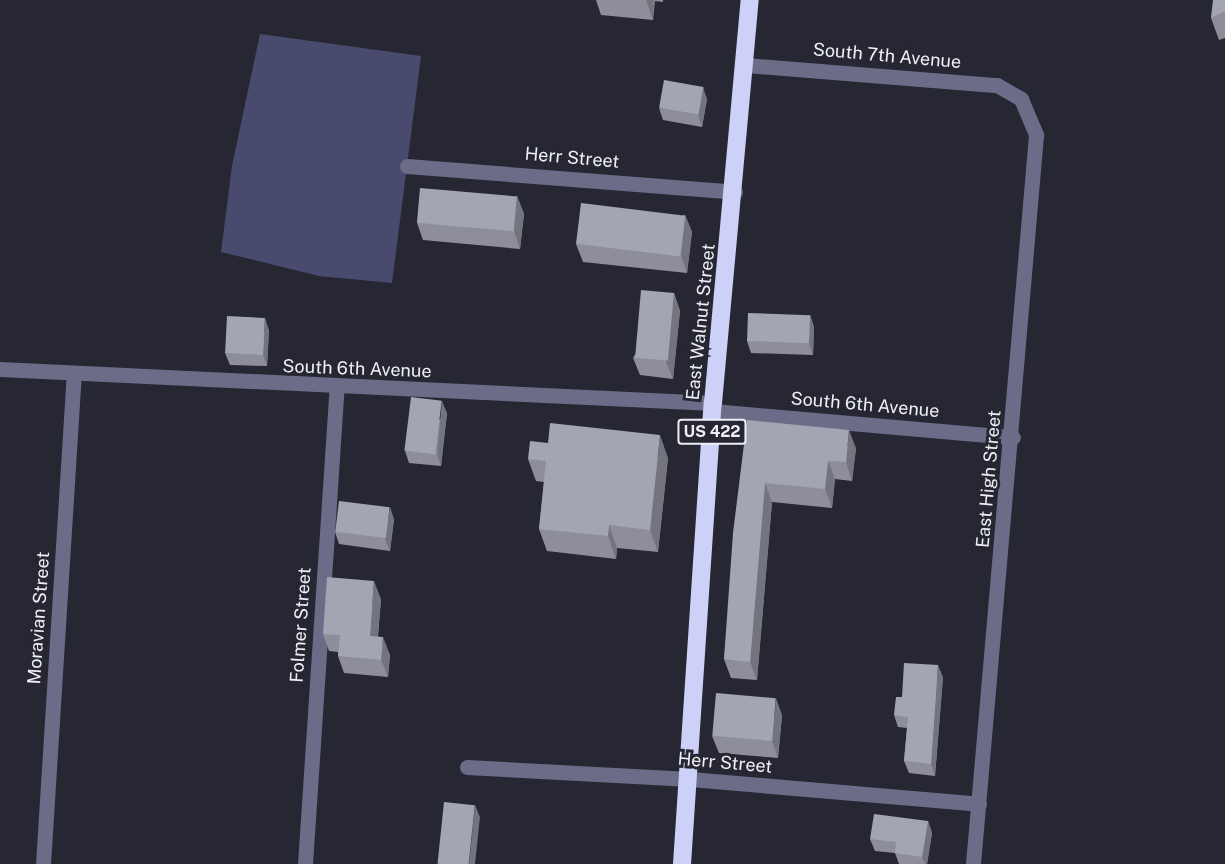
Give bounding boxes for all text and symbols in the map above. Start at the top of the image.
street label: South 7th Avenue [812,39,962,73]
street label: Herr Street [524,143,620,173]
street label: East Walnut Street [682,242,720,402]
street label: South 6th Avenue [282,356,432,382]
street label: South 6th Avenue [790,388,940,422]
street label: East High Street [972,409,1006,549]
road number: US 422 [676,419,748,445]
street label: Moravian Street [24,551,54,685]
street label: Folmer Street [286,567,316,683]
street label: Herr Street [677,748,773,778]

